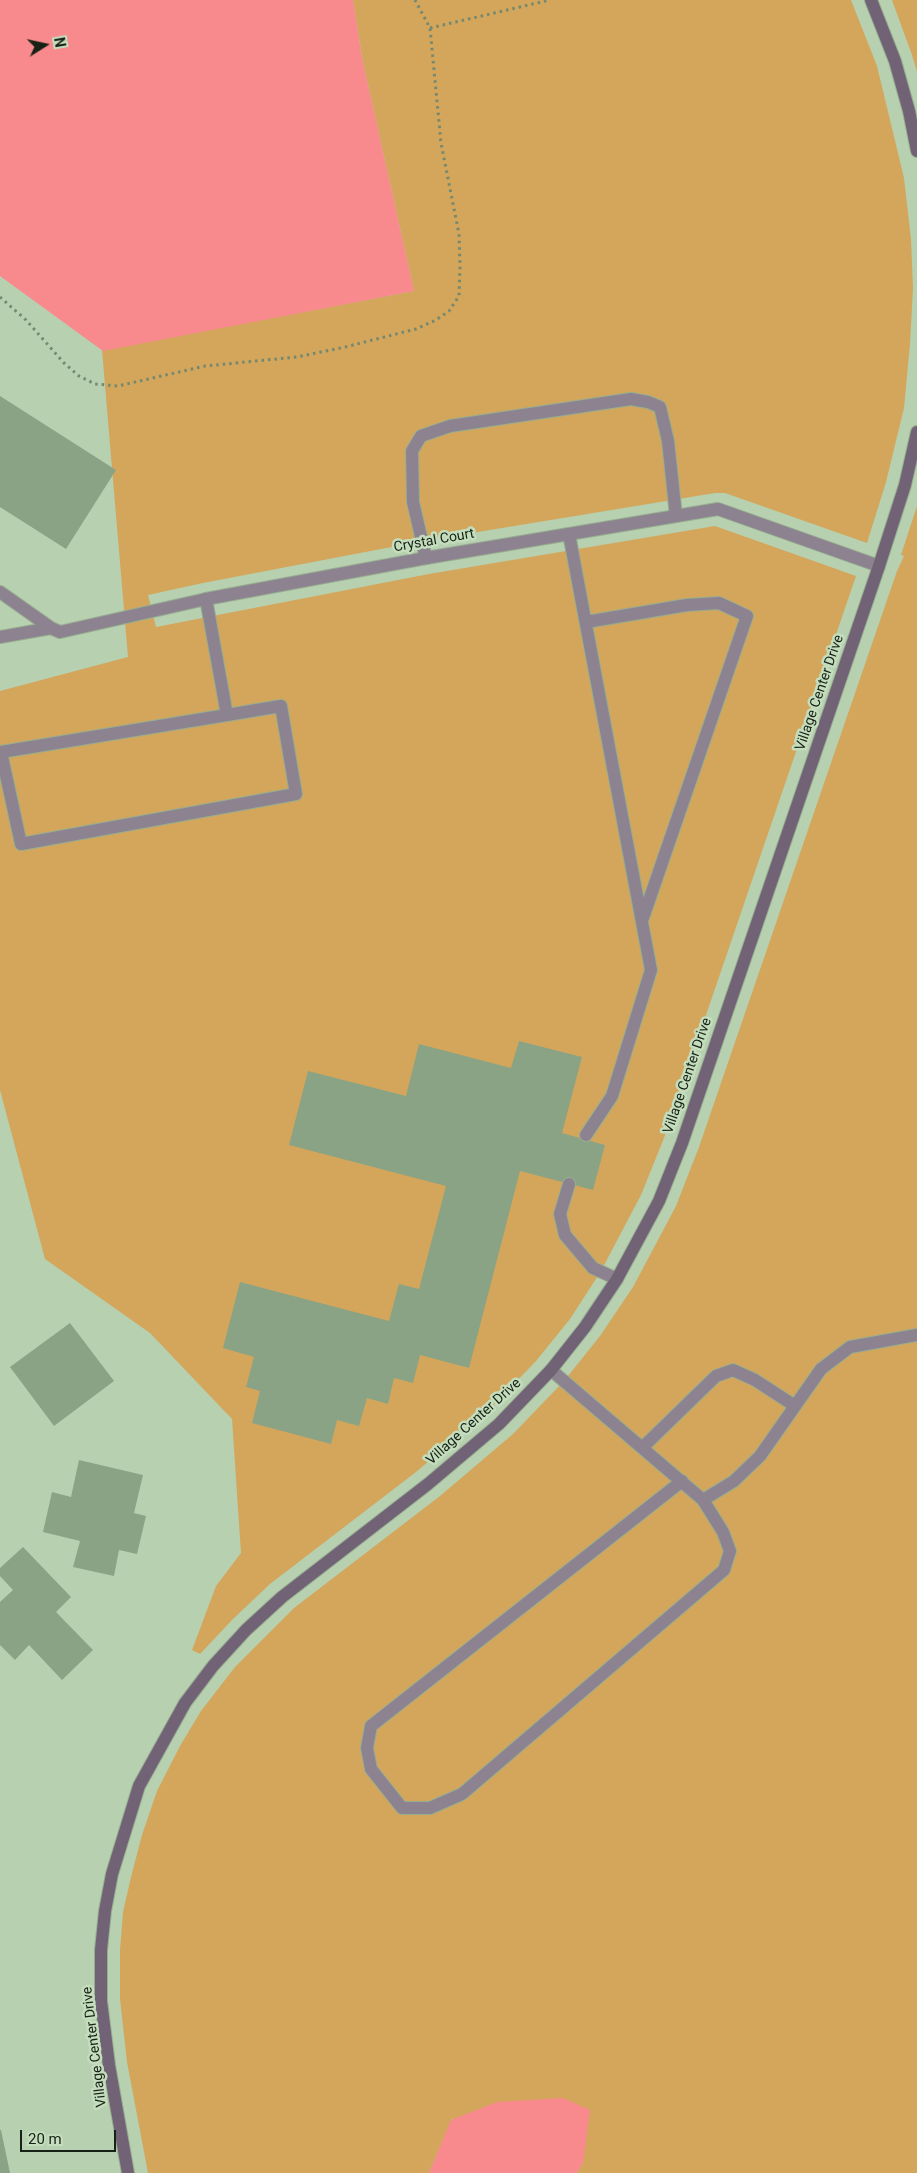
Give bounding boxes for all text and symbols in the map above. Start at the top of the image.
north arrow [20,20,70,70]
text: N [51,36,69,49]
street label: Crystal Court [392,526,476,556]
street label: Village Center Drive [792,633,848,753]
street label: Village Center Drive [660,1016,716,1136]
street label: Village Center Drive [423,1375,525,1469]
street label: Village Center Drive [79,1986,111,2108]
scale bar [22,2120,119,2152]
text: 20 m [28,2130,62,2148]

